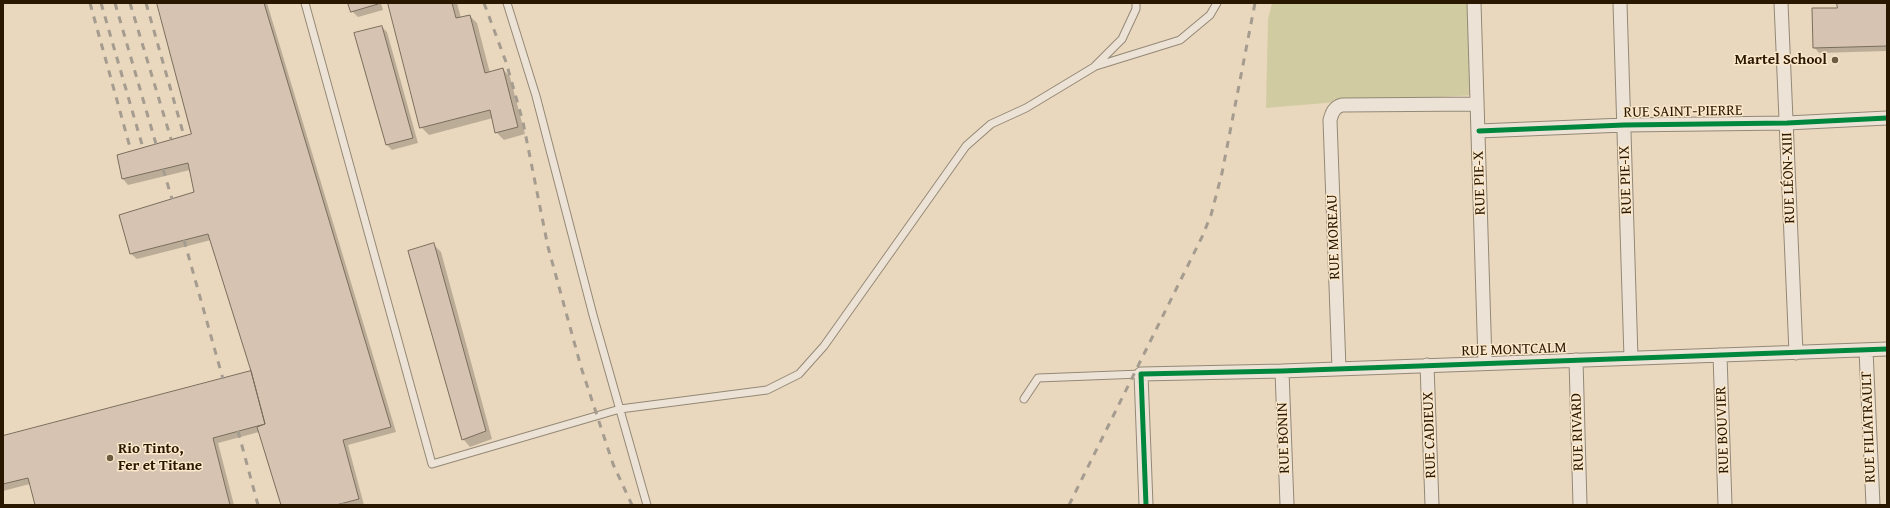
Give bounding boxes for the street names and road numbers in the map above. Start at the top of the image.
street label: RUE SAINT-PIERRE [1623,102,1743,122]
street label: RUE LÉON-XIII [1778,132,1800,224]
street label: RUE PIE-IX [1616,145,1636,215]
street label: RUE PIE-X [1470,151,1490,215]
street label: RUE MOREAU [1324,194,1344,280]
street label: RUE MONTCALM [1461,339,1567,361]
street label: RUE FILIATRAULT [1858,371,1880,483]
street label: RUE BOUVIER [1712,386,1734,474]
street label: RUE CADIEUX [1419,391,1441,479]
street label: RUE RIVARD [1568,393,1588,471]
street label: RUE BONIN [1274,402,1294,474]

